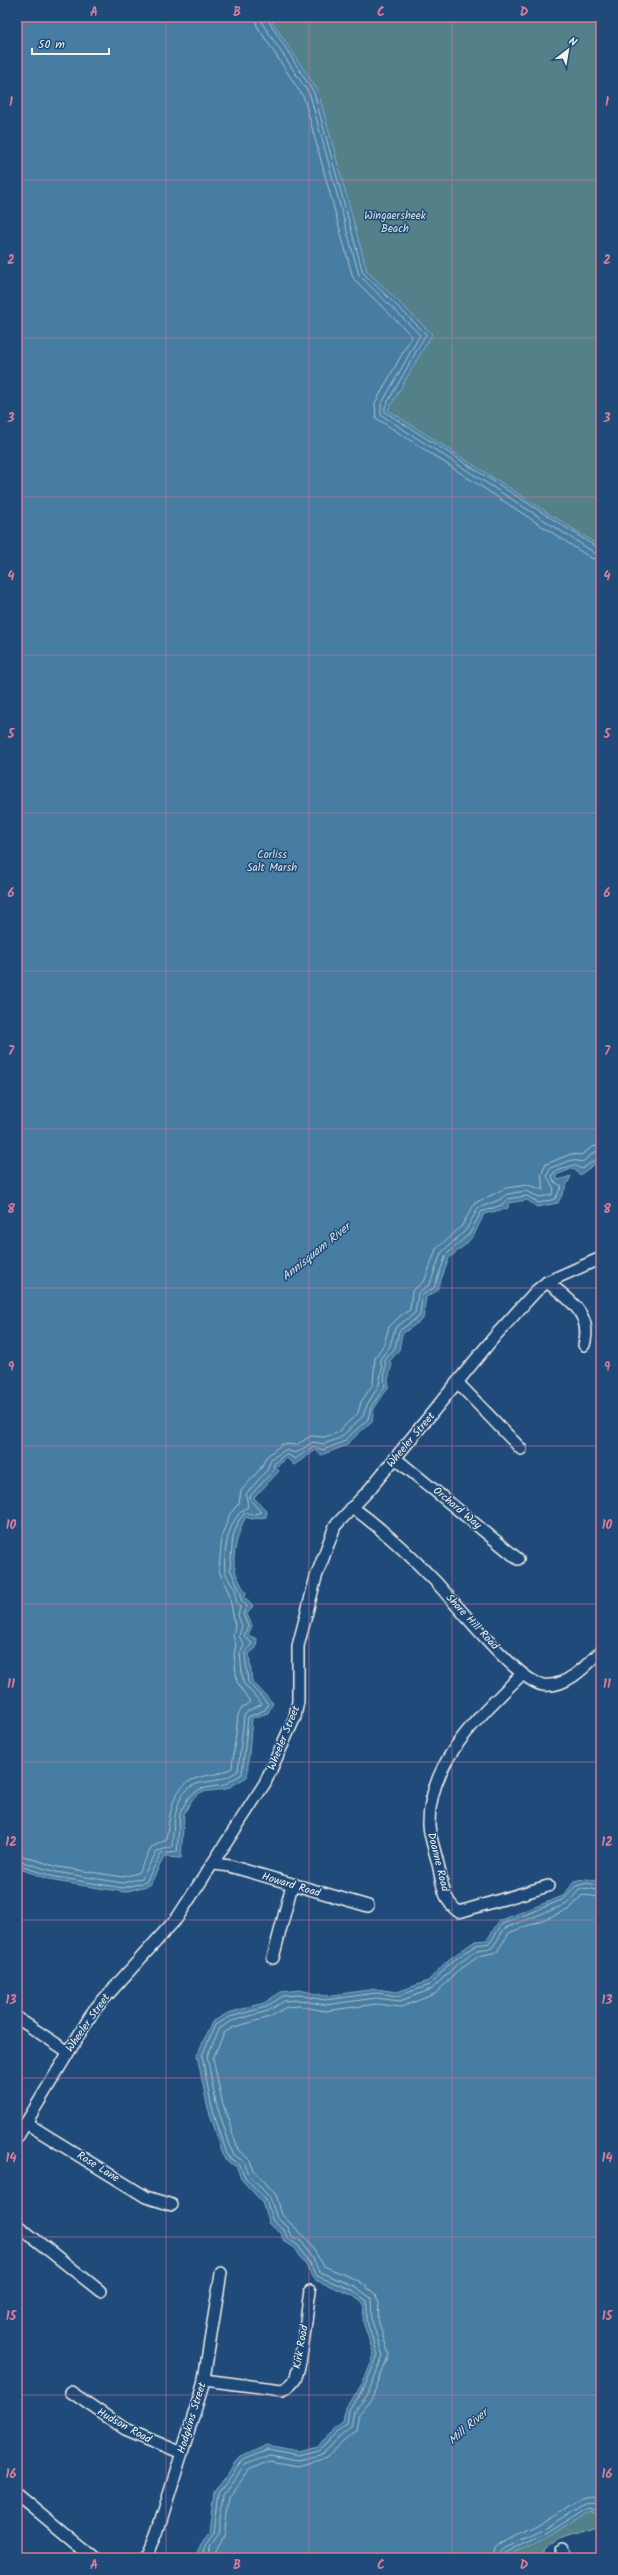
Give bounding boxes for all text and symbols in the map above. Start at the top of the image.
text: A [90,2,98,23]
text: B [233,2,241,23]
text: C [377,2,385,23]
text: D [520,2,529,23]
scale bar [32,30,109,56]
north arrow [548,30,588,70]
text: N [565,33,580,52]
text: 50 m [38,35,65,54]
text: 1 [9,92,13,113]
text: 1 [605,92,609,113]
park label: Wingaersheek Beach [364,207,427,238]
text: 2 [7,250,15,271]
text: 2 [603,250,611,271]
text: 3 [6,408,15,429]
text: 3 [602,408,611,429]
text: 4 [7,566,15,587]
text: 4 [603,566,611,587]
text: 5 [7,724,16,745]
text: 5 [603,724,612,745]
park label: Corliss Salt Marsh [247,846,297,877]
text: 6 [7,883,15,904]
text: 6 [603,883,611,904]
text: 7 [8,1041,15,1062]
text: 7 [604,1041,611,1062]
text: 8 [7,1199,15,1220]
text: 8 [603,1199,611,1220]
water label: Annisquam River [277,1216,357,1286]
text: 9 [8,1357,15,1378]
text: 9 [604,1357,611,1378]
street label: Wheeler Street [382,1408,440,1472]
street label: Orchard Way [429,1482,486,1534]
text: 10 [6,1515,17,1536]
text: 10 [602,1515,613,1536]
street label: Shore Hill Road [441,1590,503,1655]
text: 11 [7,1674,15,1695]
text: 11 [603,1674,611,1695]
street label: Wheeler Street [263,1702,305,1773]
street label: Doanne Road [422,1831,454,1894]
text: 12 [5,1832,17,1853]
text: 12 [601,1832,613,1853]
street label: Howard Road [259,1868,323,1903]
street label: Wheeler Street [61,1989,115,2056]
text: 13 [5,1990,17,2011]
text: 13 [601,1990,613,2011]
street label: Rose Lane [73,2147,123,2187]
text: 14 [5,2148,17,2169]
text: 14 [601,2148,613,2169]
text: 15 [6,2306,18,2327]
text: 15 [602,2306,614,2327]
street label: Kirk Road [288,2323,314,2370]
street label: Hodgkins Street [173,2379,212,2456]
water label: Mill River [444,2402,494,2450]
street label: Hudson Road [93,2404,155,2449]
text: 16 [6,2464,16,2485]
text: 16 [602,2464,612,2485]
text: A [90,2555,98,2575]
text: B [233,2555,241,2575]
text: C [377,2555,385,2575]
text: D [520,2555,529,2575]

